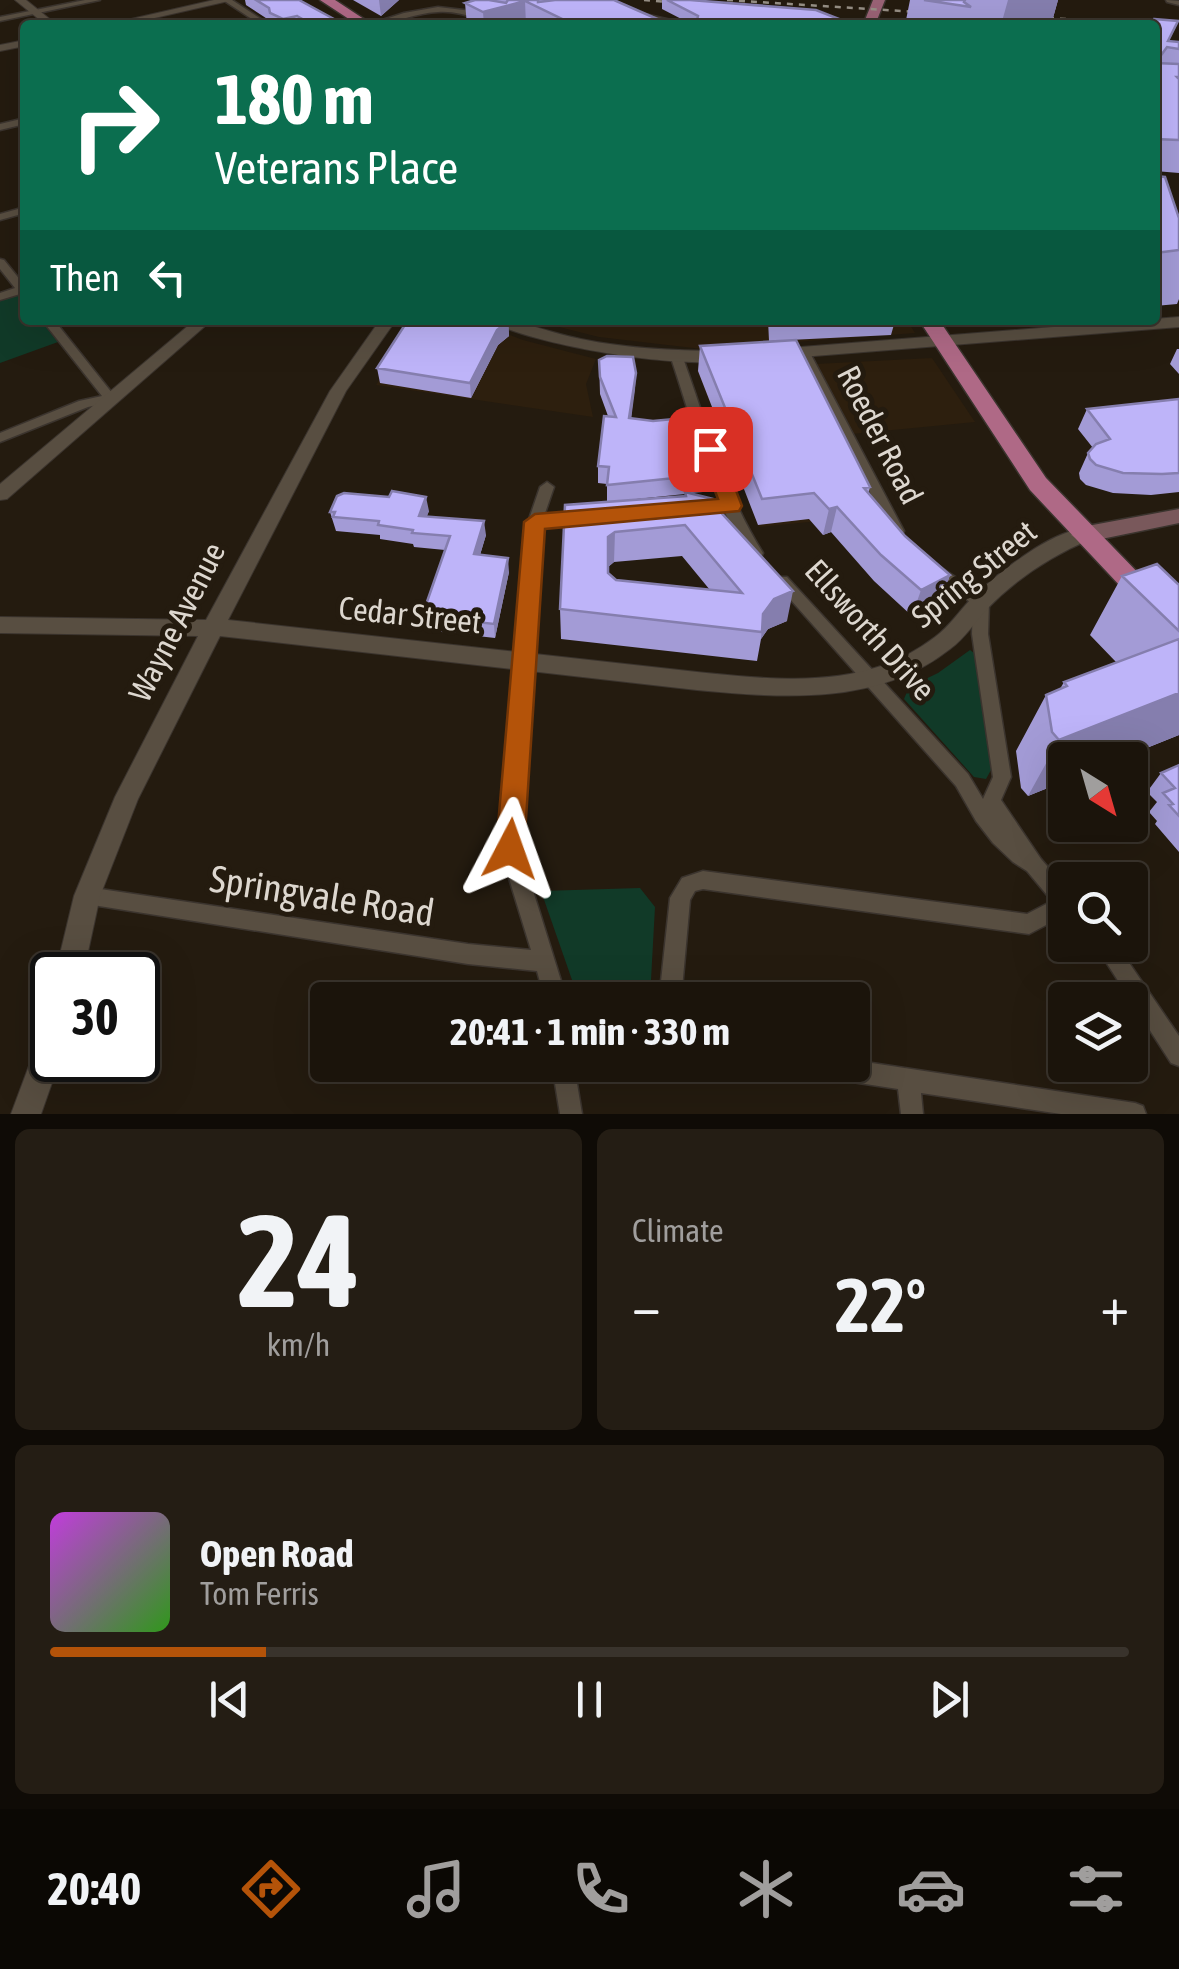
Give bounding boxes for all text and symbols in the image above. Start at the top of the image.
text: 180 m [215,59,374,139]
icon: right [50,60,180,190]
text: Veterans Place [215,142,458,194]
icon: left [140,250,195,305]
text: Then [50,256,120,299]
street label: Roeder Road [830,360,931,510]
pin [668,407,753,492]
icon: arrive [683,422,738,477]
street label: Spring Street [904,512,1043,635]
street label: Wayne Avenue [121,536,232,707]
street label: Ellsworth Drive [798,552,943,707]
street label: Cedar Street [337,589,483,640]
north arrow [1048,742,1148,842]
map controls [1048,742,1148,1082]
position arrow [458,797,562,901]
street label: Springvale Road [207,857,437,934]
button: search [1048,862,1148,962]
speed limit sign: 30 [30,952,160,1082]
button: layers [1048,982,1148,1082]
text: 20:41 · 1 min · 330 m [450,1010,730,1053]
text: 24 [237,1186,360,1335]
text: Climate [632,1212,724,1249]
text: 22° [835,1262,926,1348]
text: − [632,1274,661,1337]
text: + [1100,1274,1129,1337]
text: km/h [267,1326,330,1363]
text: Open Road [200,1532,354,1575]
text: Tom Ferris [200,1575,319,1612]
icon: previous [202,1672,257,1727]
icon: pause [562,1672,617,1727]
icon: next [922,1672,977,1727]
icon: directions [236,1854,306,1924]
icon: music [401,1854,471,1924]
icon: phone [566,1854,636,1924]
icon: climate [731,1854,801,1924]
icon: car [896,1854,966,1924]
icon: filters [1061,1854,1131,1924]
text: 20:40 [48,1863,141,1915]

